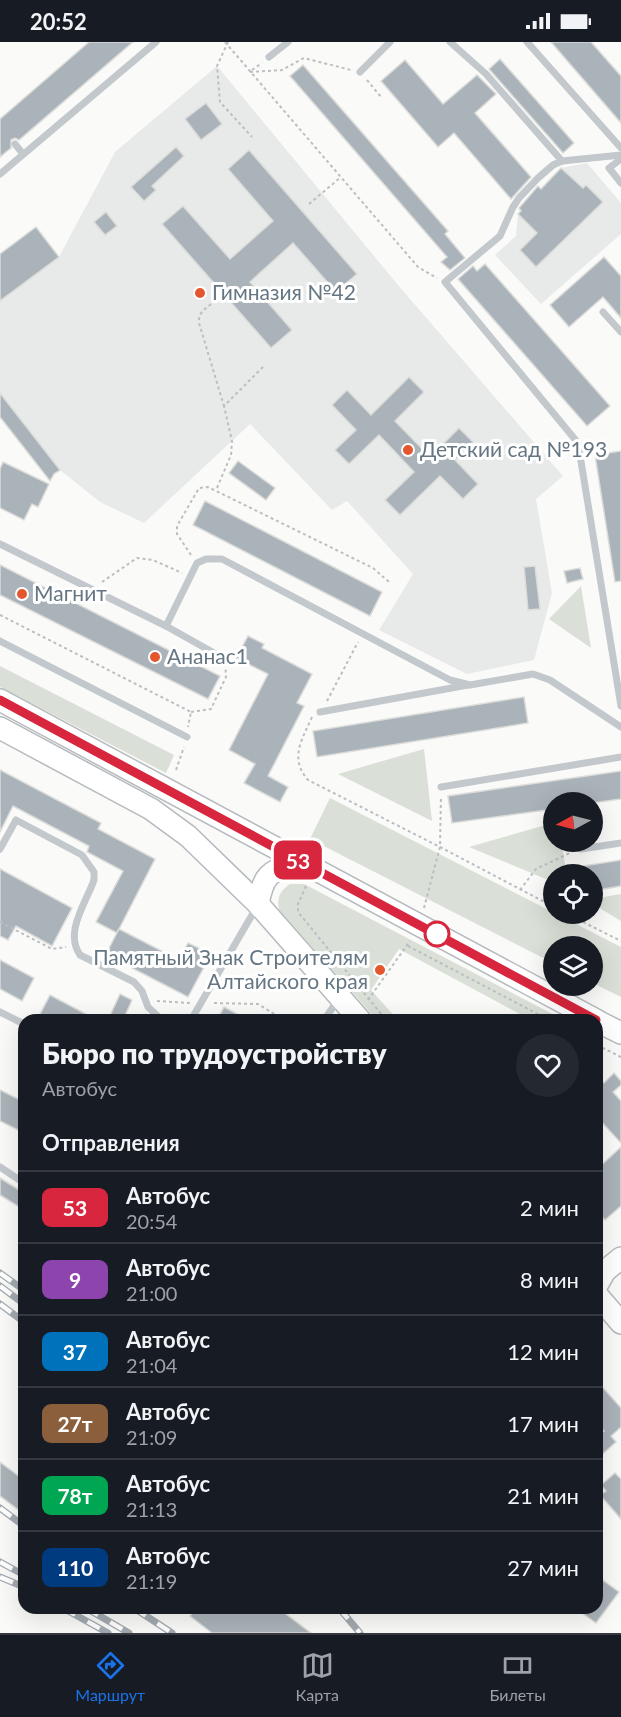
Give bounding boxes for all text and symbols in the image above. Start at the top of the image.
text: 20:52 [30,8,87,35]
place label: Гимназия №42 [212,279,356,304]
marker: Гимназия №42 [193,286,207,300]
place label: Детский сад №193 [420,436,607,461]
marker: Детский сад №193 [401,443,415,457]
place label: Магнит [34,580,107,605]
marker: Магнит [15,587,29,601]
place label: Ананас1 [167,643,248,668]
marker: Ананас1 [148,650,162,664]
north arrow [543,792,603,852]
map controls [543,792,603,996]
line badge: 53 [271,840,325,880]
text: 53 [286,848,310,873]
button: locate [543,864,603,924]
unlabelled marker [424,921,450,947]
button: layers [543,936,603,996]
place label: Памятный Знак Строителям Алтайского края [93,944,368,993]
marker: Памятный Знак Строителям Алтайского края [373,963,387,977]
button: heart [516,1034,579,1097]
text: Бюро по трудоустройству [42,1036,386,1070]
text: Автобус [42,1076,117,1100]
text: Отправления [42,1129,180,1156]
text: Автобус [126,1182,210,1209]
text: 2 мин [520,1194,579,1221]
text: 53 [63,1195,87,1220]
text: 20:54 [126,1209,177,1233]
text: Автобус [126,1254,210,1281]
text: 8 мин [520,1266,579,1293]
text: 9 [69,1267,81,1292]
text: 21:00 [126,1281,177,1305]
text: Автобус [126,1326,210,1353]
text: 12 мин [507,1338,579,1365]
text: 37 [63,1339,87,1364]
text: 21:04 [126,1353,177,1377]
text: Автобус [126,1398,210,1425]
text: 17 мин [507,1410,579,1437]
text: 27т [57,1411,93,1436]
text: 21:09 [126,1425,177,1449]
text: Автобус [126,1470,210,1497]
text: 21 мин [507,1482,579,1509]
text: 78т [57,1483,93,1508]
text: 21:13 [126,1497,177,1521]
text: Автобус [126,1542,210,1569]
text: 27 мин [507,1554,579,1581]
text: 110 [57,1555,93,1580]
text: 21:19 [126,1569,177,1593]
tab: Маршрут [75,1649,145,1704]
tab: Карта [296,1649,339,1704]
tab: Билеты [489,1649,546,1704]

